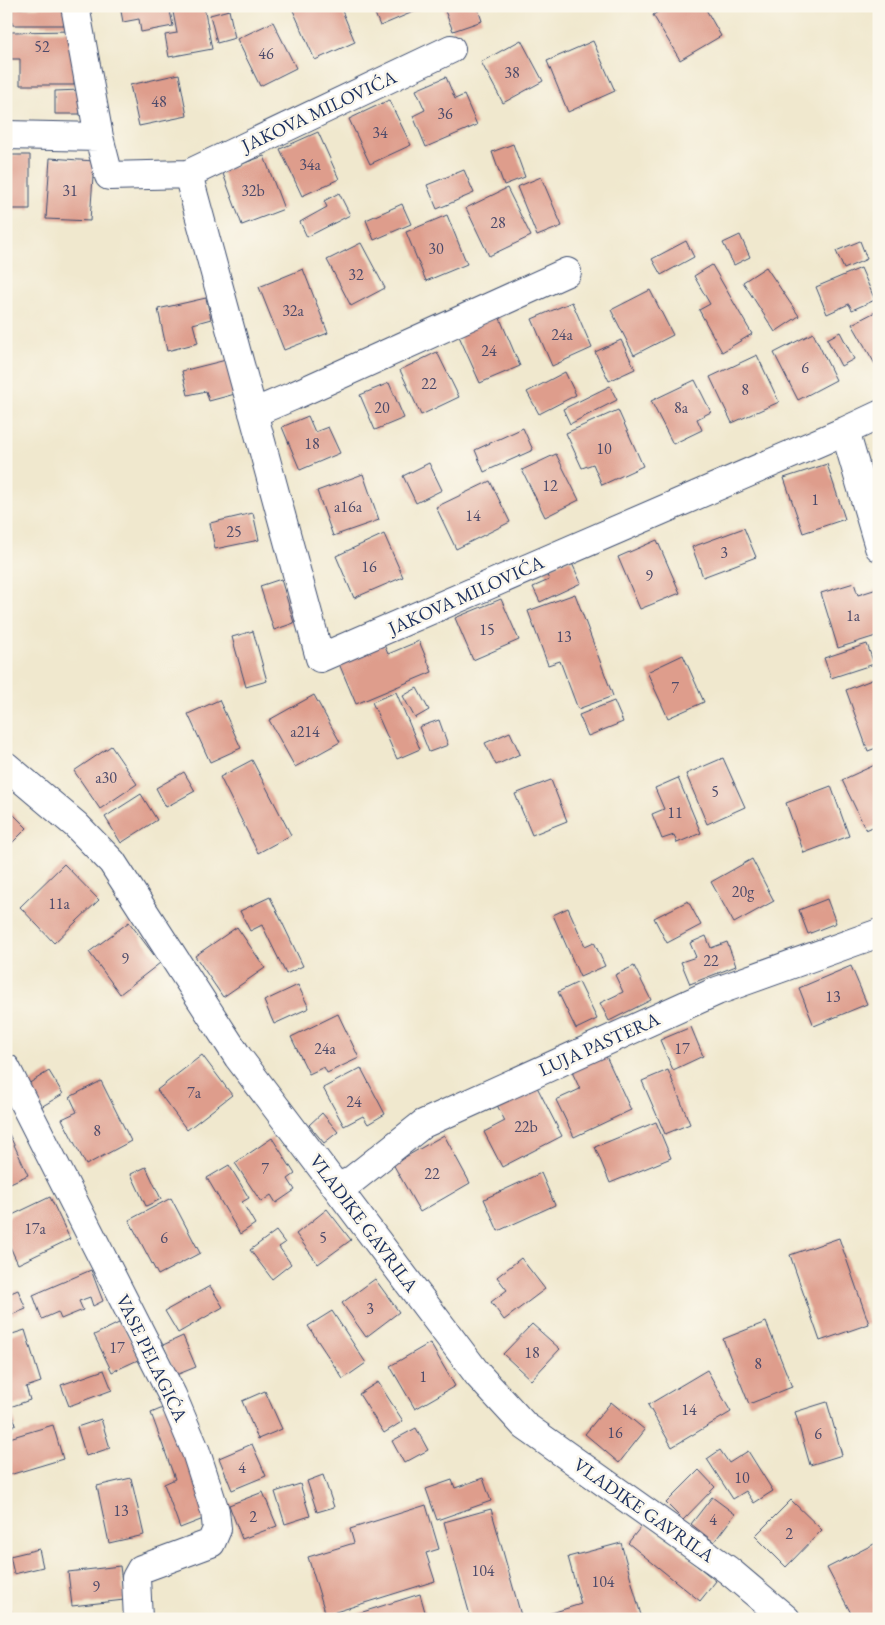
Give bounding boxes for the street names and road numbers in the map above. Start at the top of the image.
street label: JAKOVA MILOVIĆA [236,64,401,159]
street label: JAKOVA MILOVIĆA [382,549,549,641]
street label: LUJA PASTERA [534,1006,664,1082]
street label: VLADIKE GAVRILA [304,1149,425,1298]
street label: VASE PELAGIĆA [110,1290,194,1427]
street label: VLADIKE GAVRILA [569,1452,720,1569]

